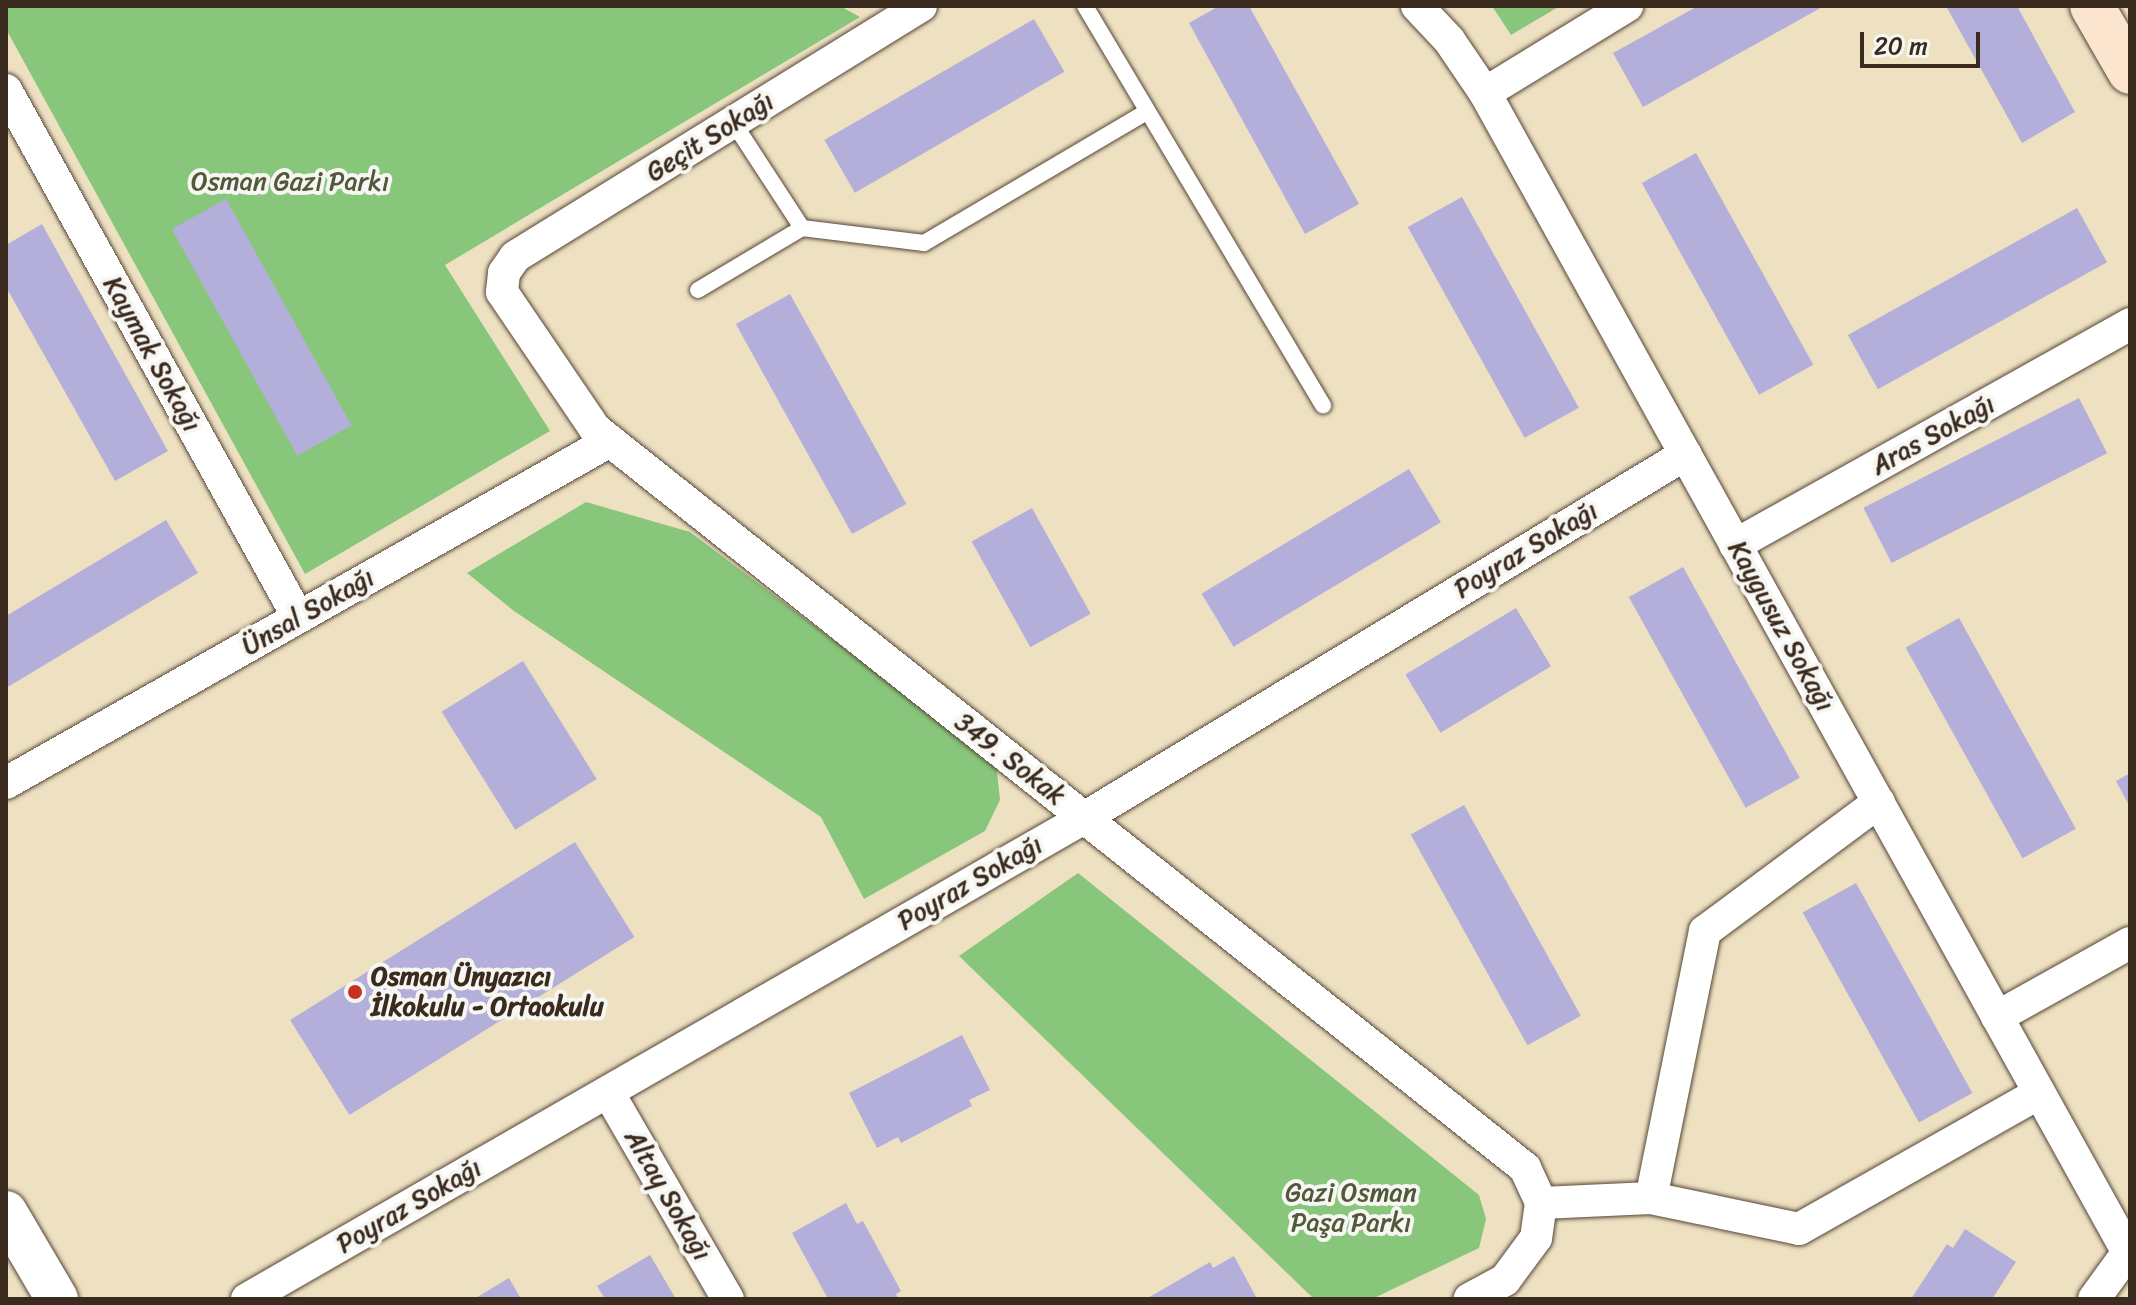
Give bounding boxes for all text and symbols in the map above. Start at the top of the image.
scale bar [1864,16,1984,66]
text: 20 m [1874,25,1928,67]
street label: Geçit Sokağı [640,85,780,189]
park label: Osman Gazi Parkı [191,166,389,198]
street label: Kaymak Sokağı [97,271,207,437]
street label: Aras Sokağı [1866,388,2000,482]
street label: Poyraz Sokağı [1449,495,1603,605]
street label: Kaygusuz Sokağı [1721,535,1841,717]
street label: Ünsal Sokağı [237,562,379,662]
street label: 349. Sokak [949,706,1071,812]
street label: Poyraz Sokağı [892,829,1048,937]
place label: Osman Ünyazıcı İlkokulu - Ortaokulu [371,961,605,1022]
marker: Osman Ünyazıcı İlkokulu - Ortaokulu [346,983,364,1001]
street label: Altay Sokağı [618,1124,718,1266]
street label: Poyraz Sokağı [331,1152,487,1260]
park label: Gazi Osman Paşa Parkı [1285,1177,1417,1238]

